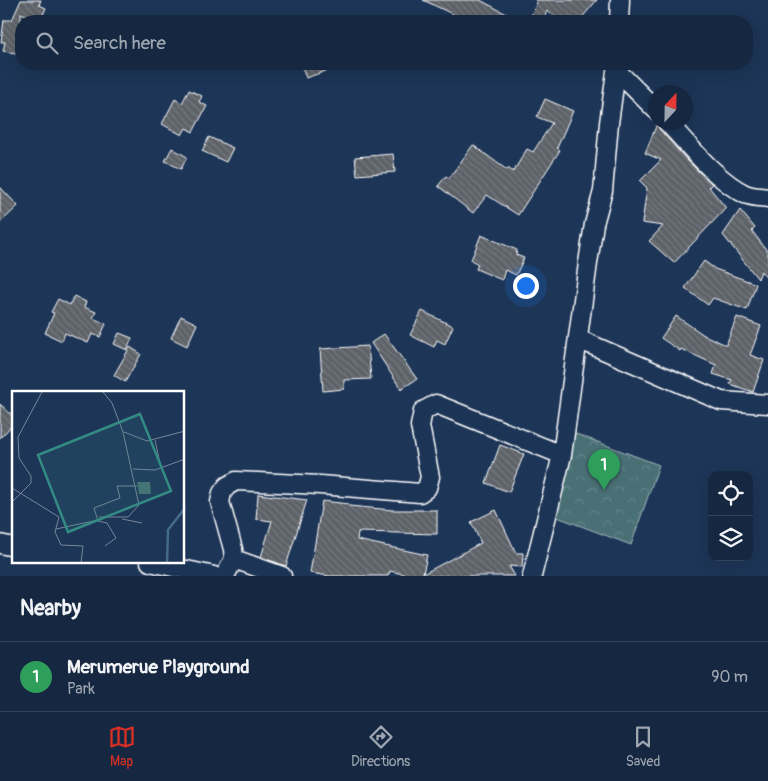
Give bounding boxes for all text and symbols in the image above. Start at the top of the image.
search box [15,15,753,70]
icon: search [33,29,61,57]
text: Search here [73,31,166,55]
north arrow [648,85,693,130]
your location [513,273,539,299]
inset map [12,391,185,564]
pin: 1 [588,449,620,490]
map controls [708,471,753,561]
button: locate [708,471,753,516]
button: layers [708,516,753,561]
text: Nearby [20,595,81,622]
text: Merumerue Playground [67,655,250,679]
text: 1 [33,667,39,687]
text: 90 m [711,667,748,687]
text: Park [67,679,95,699]
tab: Map [108,723,136,770]
tab: Directions [351,723,410,770]
tab: Saved [626,723,660,770]

